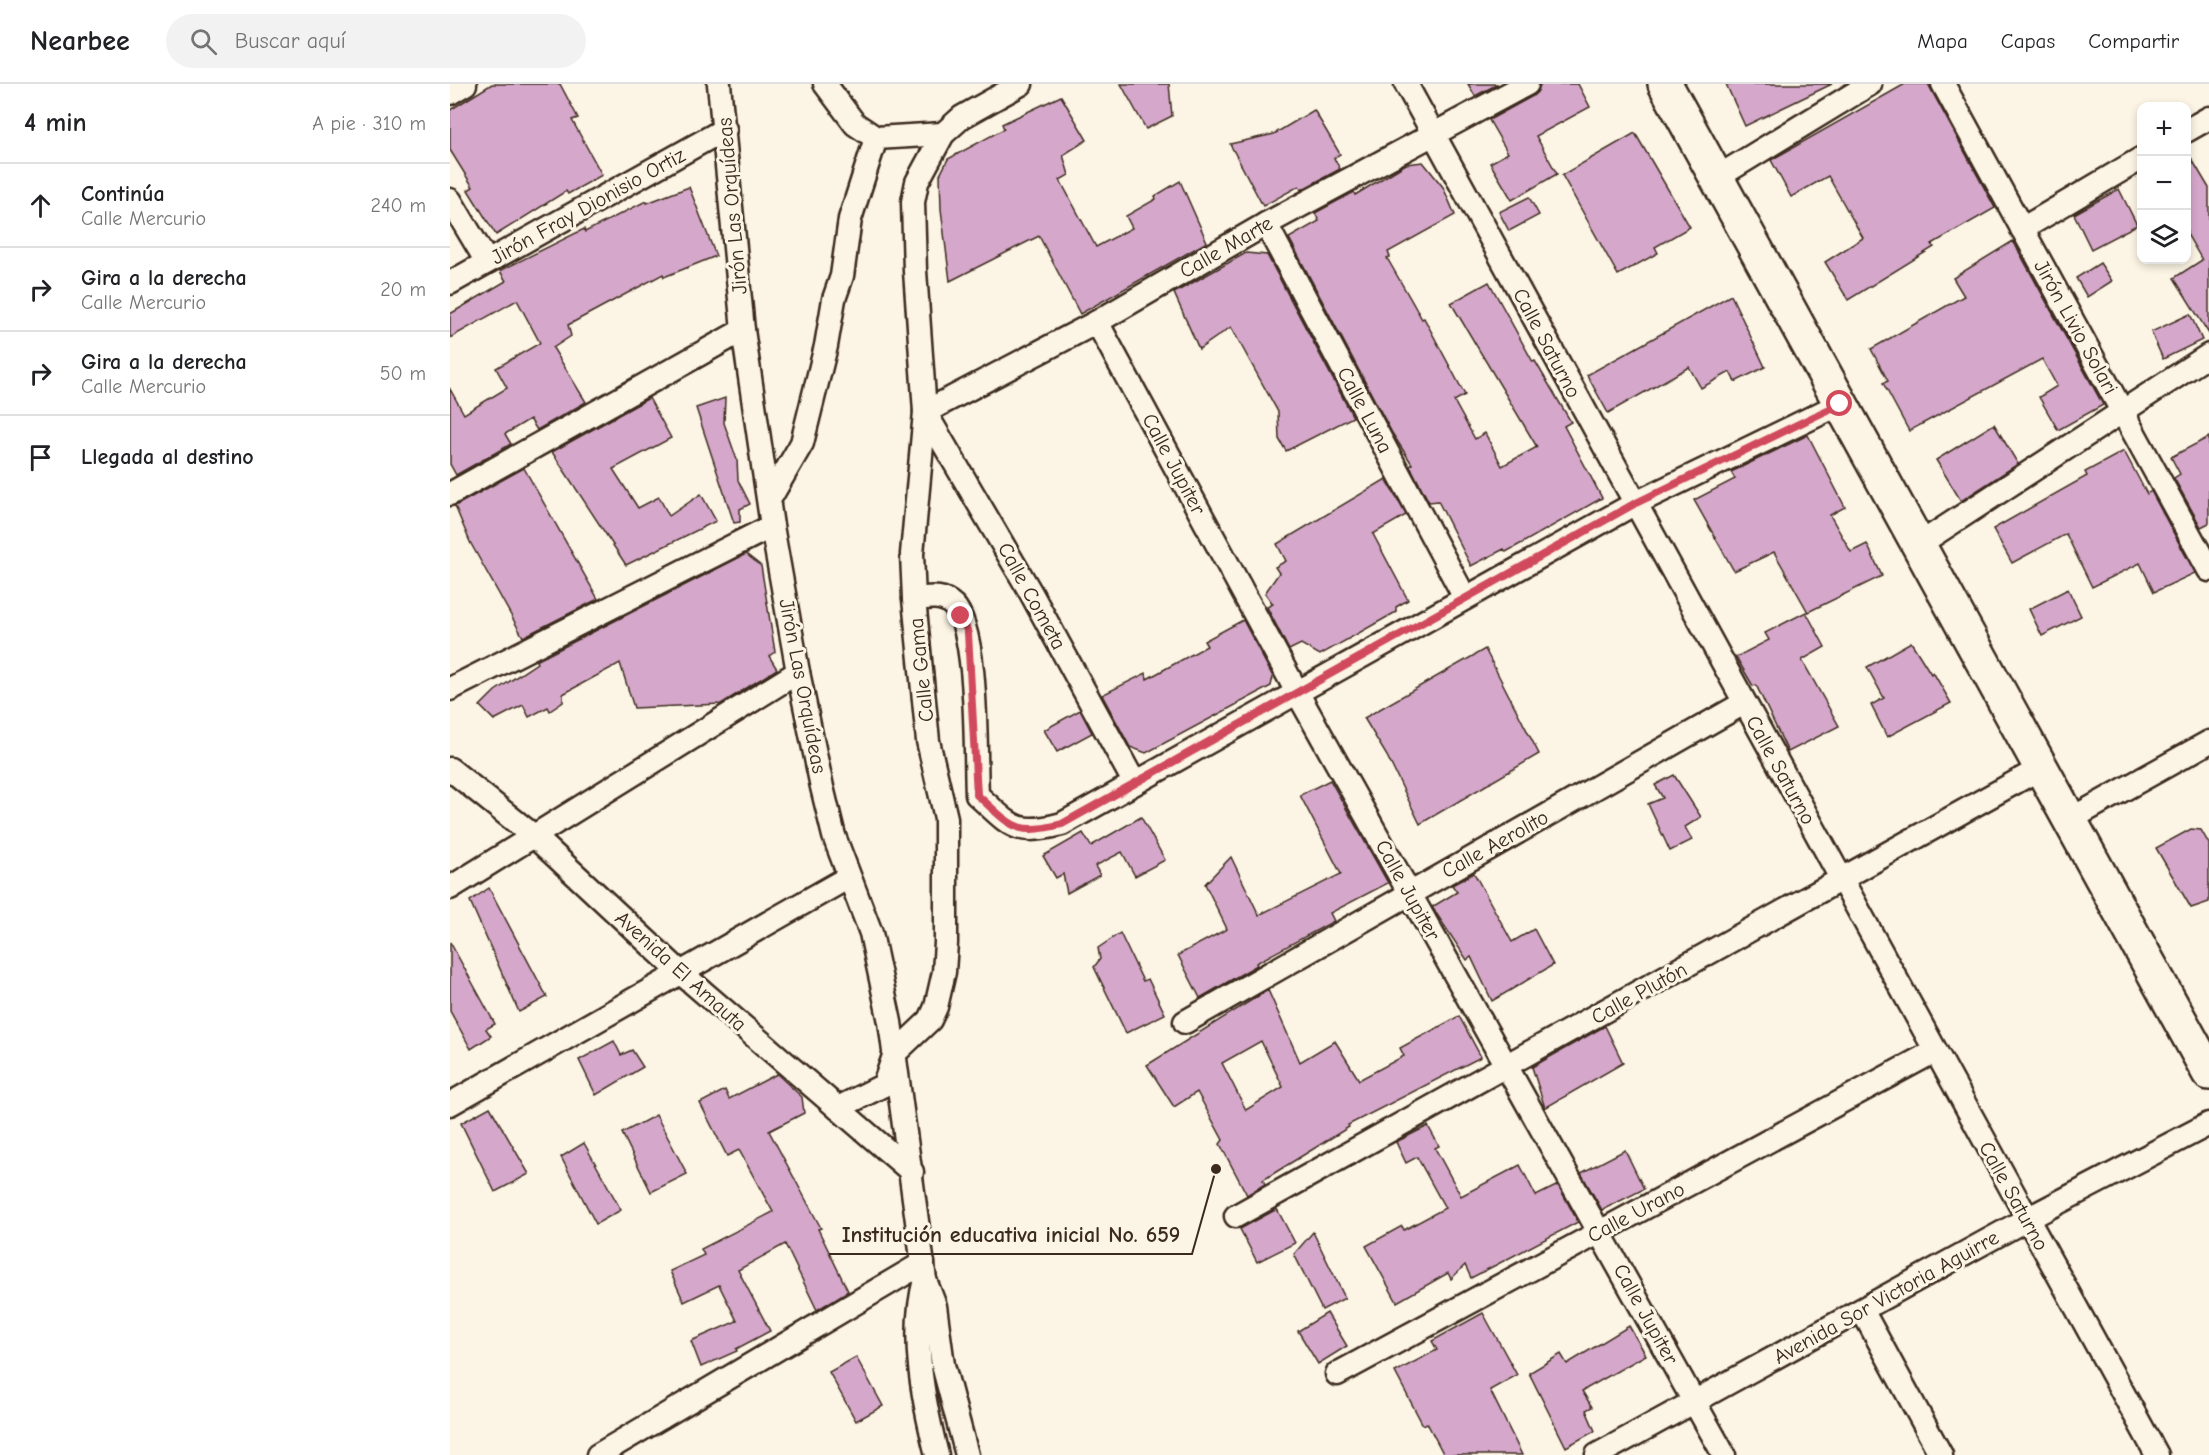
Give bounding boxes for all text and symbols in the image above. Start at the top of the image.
search box [166,14,586,68]
text: Nearbee [30,25,130,57]
icon: search [187,25,220,58]
text: Buscar aquí [235,28,346,54]
text: Mapa [1917,29,1968,53]
text: Capas [2001,29,2055,53]
text: Compartir [2088,29,2179,53]
map controls [2137,102,2191,264]
button: + [2137,102,2191,156]
text: 4 min [24,108,87,138]
text: A pie · 310 m [312,112,426,135]
street label: Jirón Las Orquídeas [712,116,752,296]
street label: Jirón Fray Dionisio Ortiz [487,143,689,269]
button: − [2137,156,2191,210]
text: Continúa [81,181,165,207]
icon: ahead [24,189,57,222]
text: 240 m [371,194,426,217]
text: Calle Mercurio [81,207,206,230]
button: layers [2137,210,2191,264]
street label: Calle Marte [1175,211,1277,283]
street label: Jirón Livio Solari [2029,256,2123,398]
text: Gira a la derecha [81,265,247,291]
icon: right [24,273,57,306]
text: 20 m [380,278,426,301]
street label: Calle Saturno [1508,284,1586,402]
text: Calle Mercurio [81,291,206,314]
text: Gira a la derecha [81,349,247,375]
icon: right [24,357,57,390]
text: 50 m [380,362,426,385]
street label: Calle Luna [1332,363,1398,457]
text: Calle Mercurio [81,375,206,398]
route start [1826,390,1852,416]
street label: Calle Jupiter [1137,409,1211,519]
icon: arrive [24,441,57,474]
text: Llegada al destino [81,444,254,470]
street label: Calle Cometa [993,538,1071,654]
street label: Jirón Las Orquídeas [774,597,832,775]
route end [947,602,973,628]
street label: Calle Gama [904,617,938,723]
street label: Calle Saturno [1741,711,1821,829]
street label: Calle Aerolito [1438,805,1552,883]
street label: Calle Jupiter [1371,836,1446,945]
street label: Avenida El Amauta [611,906,751,1036]
street label: Calle Plutón [1587,957,1691,1029]
street label: Calle Saturno [1974,1137,2054,1255]
street label: Calle Urano [1583,1176,1689,1248]
callout: Institución educativa inicial No. 659 [829,1214,1192,1254]
text: Institución educativa inicial No. 659 [842,1222,1180,1248]
street label: Avenida Sor Victoria Aguirre [1769,1225,2003,1369]
street label: Calle Jupiter [1609,1260,1684,1369]

